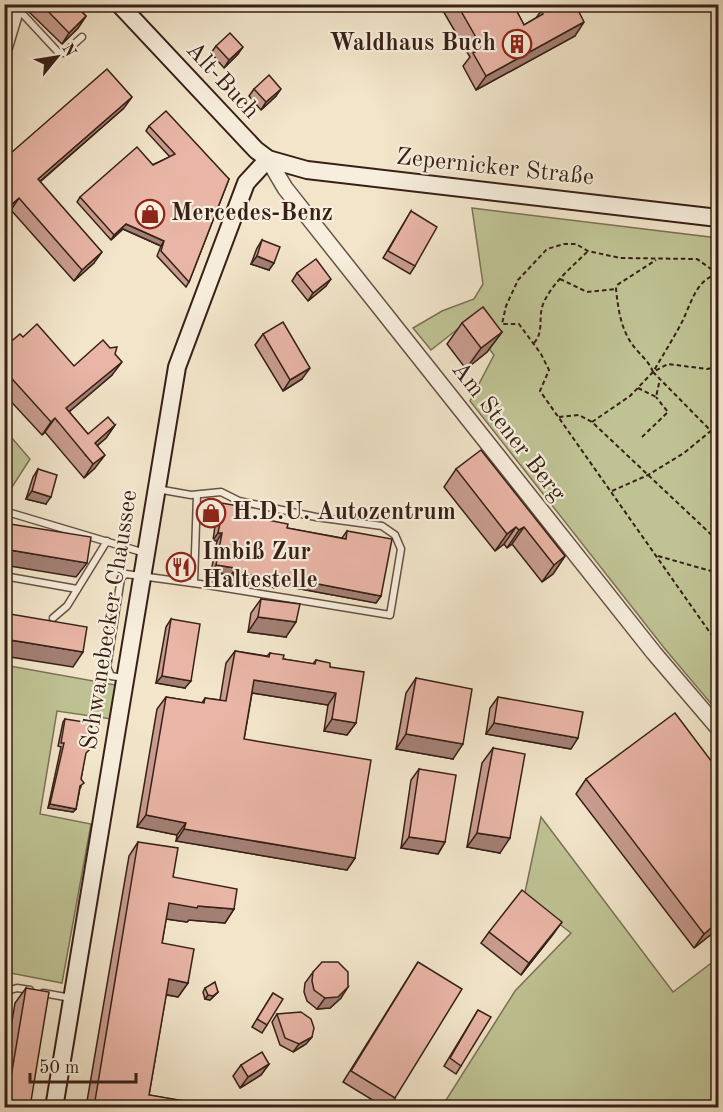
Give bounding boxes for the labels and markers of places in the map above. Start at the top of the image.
building icon: Waldhaus Buch [501,28,533,60]
place label: Waldhaus Buch [329,32,496,56]
shop icon: Mercedes-Benz [134,198,166,230]
place label: Mercedes-Benz [171,202,333,226]
shop icon: H.D.U. Autozentrum [195,497,227,529]
place label: H.D.U. Autozentrum [232,501,456,525]
place label: Imbiß Zur Haltestelle [202,541,318,593]
restaurant icon: Imbiß Zur Haltestelle [165,551,197,583]

